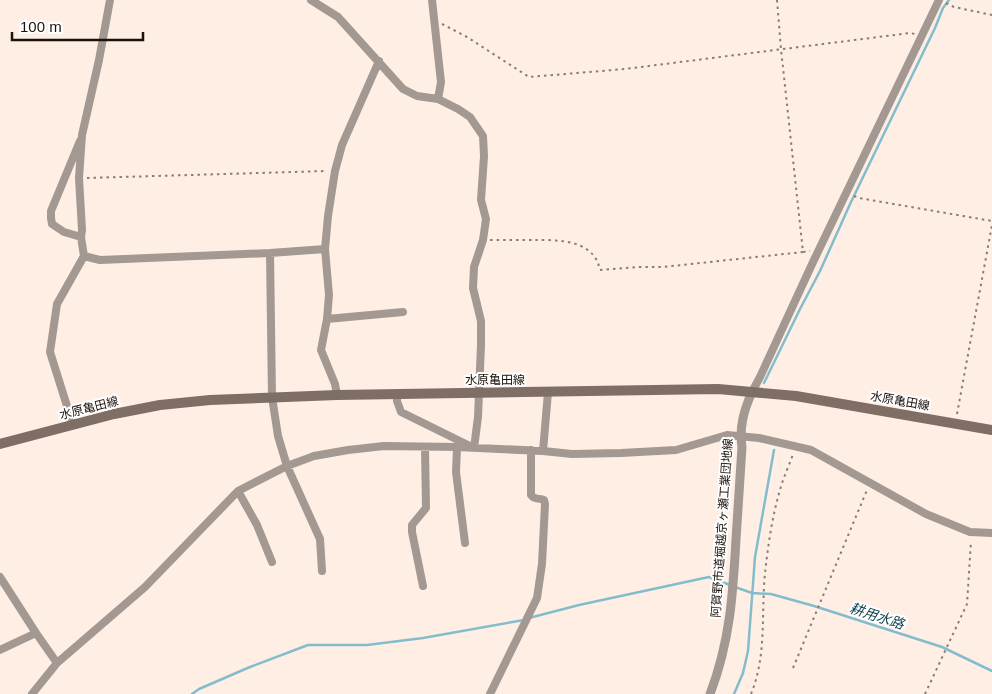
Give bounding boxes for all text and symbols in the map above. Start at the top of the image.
scale bar [12,10,144,42]
text: 100 m [20,18,62,35]
street label: 水原亀田線 [465,373,525,387]
street label: 水原亀田線 [869,389,931,413]
street label: 水原亀田線 [58,394,120,422]
street label: 阿賀野市道堀越京ヶ瀬工業団地線 [709,438,735,618]
water label: 耕用水路 [848,600,907,633]

